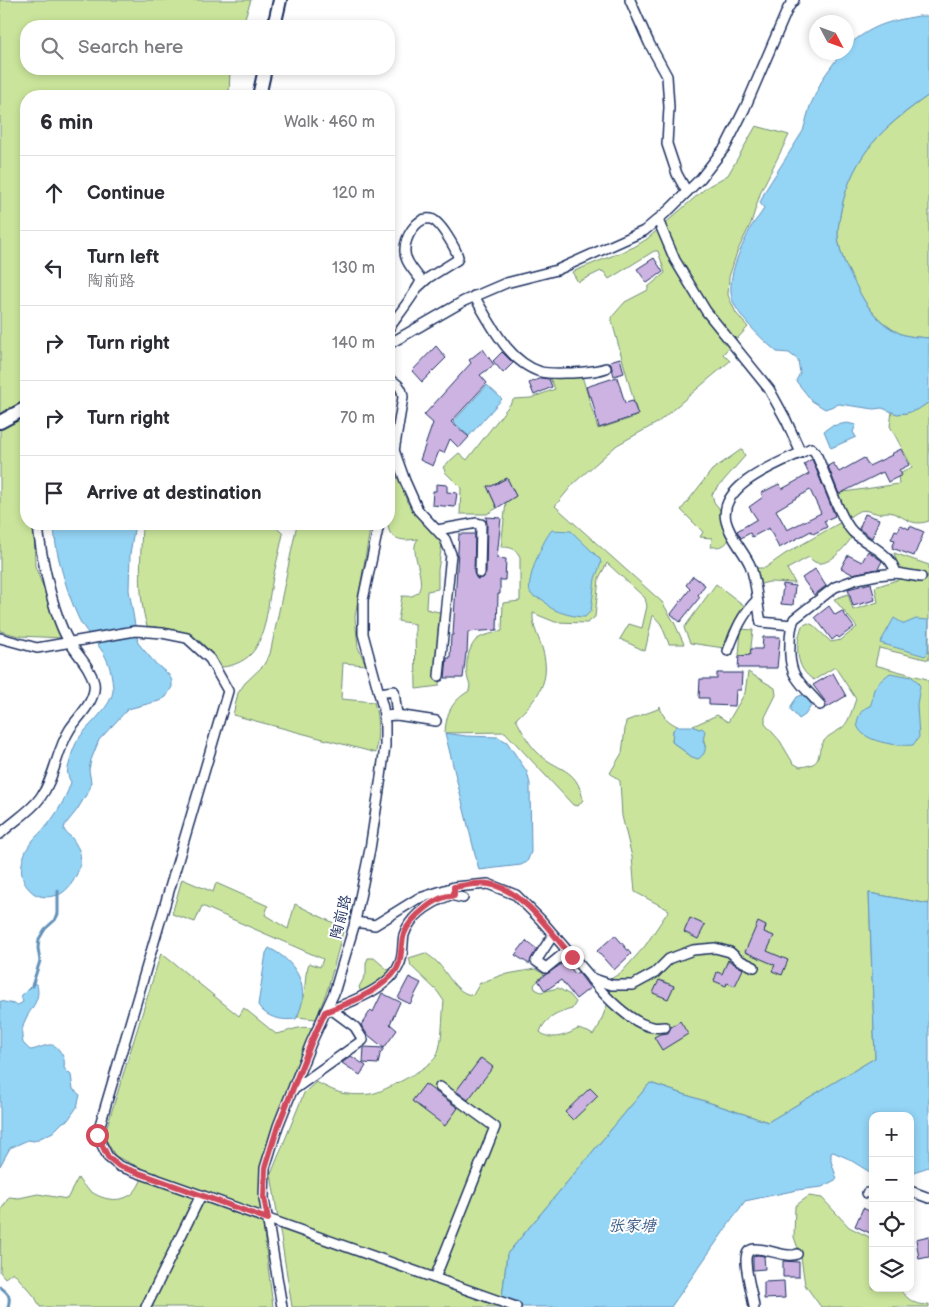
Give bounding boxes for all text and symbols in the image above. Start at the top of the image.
north arrow [809,15,854,60]
search box [20,20,395,75]
icon: search [38,34,66,62]
text: Search here [78,36,183,59]
text: 6 min [40,110,93,135]
text: Walk · 460 m [284,113,375,132]
icon: ahead [40,179,68,207]
text: Continue [87,182,165,205]
text: 120 m [332,184,375,203]
text: Turn left [87,246,159,269]
icon: left [40,254,68,282]
text: 130 m [332,259,375,278]
text: 陶前路 [87,272,135,291]
icon: right [40,329,68,357]
text: Turn right [87,332,170,355]
text: 140 m [332,334,375,353]
icon: right [40,404,68,432]
text: Turn right [87,407,170,430]
text: 70 m [340,409,375,428]
icon: arrive [40,479,68,507]
text: Arrive at destination [87,482,262,505]
street label: 陶前路 [326,893,356,941]
route end [561,946,584,969]
map controls [869,1112,914,1292]
button: + [869,1112,914,1157]
route start [86,1124,109,1147]
button: − [869,1157,914,1202]
button: locate [869,1202,914,1247]
water label: 张家塘 [608,1217,658,1236]
button: layers [869,1247,914,1292]

